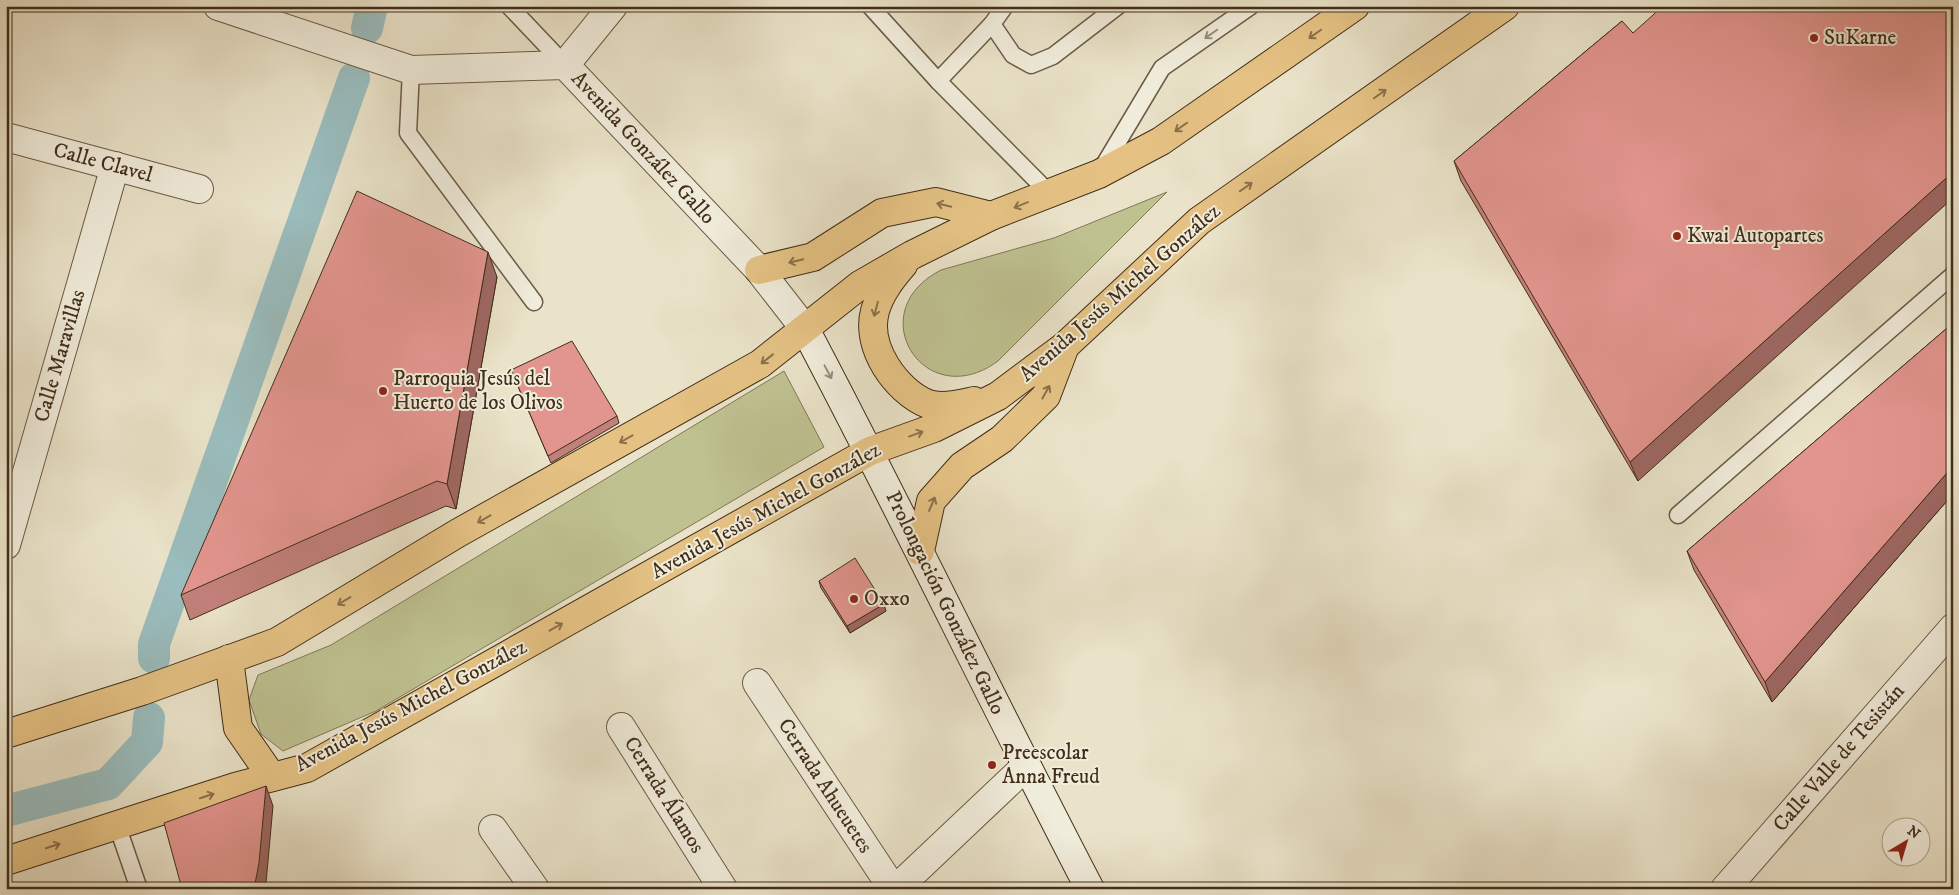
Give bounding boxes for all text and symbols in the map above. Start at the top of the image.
place label: SuKarne [1824,25,1897,51]
one-way arrow [1204,29,1218,39]
one-way arrow [1308,29,1322,39]
marker: SuKarne [1808,32,1820,44]
street label: Avenida González Gallo [565,66,721,230]
one-way arrow [1372,89,1386,99]
one-way arrow [1174,122,1188,132]
street label: Calle Clavel [50,137,156,189]
one-way arrow [1239,182,1253,193]
street label: Avenida Jesús Michel González [1014,198,1226,388]
one-way arrow [937,199,953,209]
one-way arrow [1014,200,1029,210]
place label: Kwai Autopartes [1687,223,1824,249]
marker: Kwai Autopartes [1671,230,1683,242]
one-way arrow [789,257,805,266]
street label: Calle Maravillas [29,287,91,425]
one-way arrow [871,301,881,317]
one-way arrow [761,353,774,364]
one-way arrow [823,364,833,379]
place label: Parroquia Jesús del Huerto de los Olivos [393,366,563,416]
marker: Parroquia Jesús del Huerto de los Olivos [377,385,389,397]
one-way arrow [1041,385,1051,400]
one-way arrow [908,429,923,438]
one-way arrow [618,434,633,444]
street label: Avenida Jesús Michel González [647,437,885,585]
street label: Prolongación González Gallo [879,487,1011,719]
one-way arrow [927,497,937,512]
one-way arrow [477,514,492,524]
place label: Oxxo [864,586,910,612]
marker: Oxxo [848,593,860,605]
one-way arrow [338,597,352,607]
one-way arrow [549,622,564,632]
street label: Avenida Jesús Michel González [291,634,531,778]
street label: Calle Valle de Tesistán [1768,679,1910,837]
street label: Cerrada Ahueuetes [772,714,878,858]
street label: Cerrada Álamos [618,731,712,858]
place label: Preescolar Anna Freud [1002,740,1100,790]
marker: Preescolar Anna Freud [986,759,998,771]
one-way arrow [199,791,215,800]
north arrow [1882,818,1932,868]
text: N [1903,822,1924,843]
one-way arrow [44,841,60,850]

